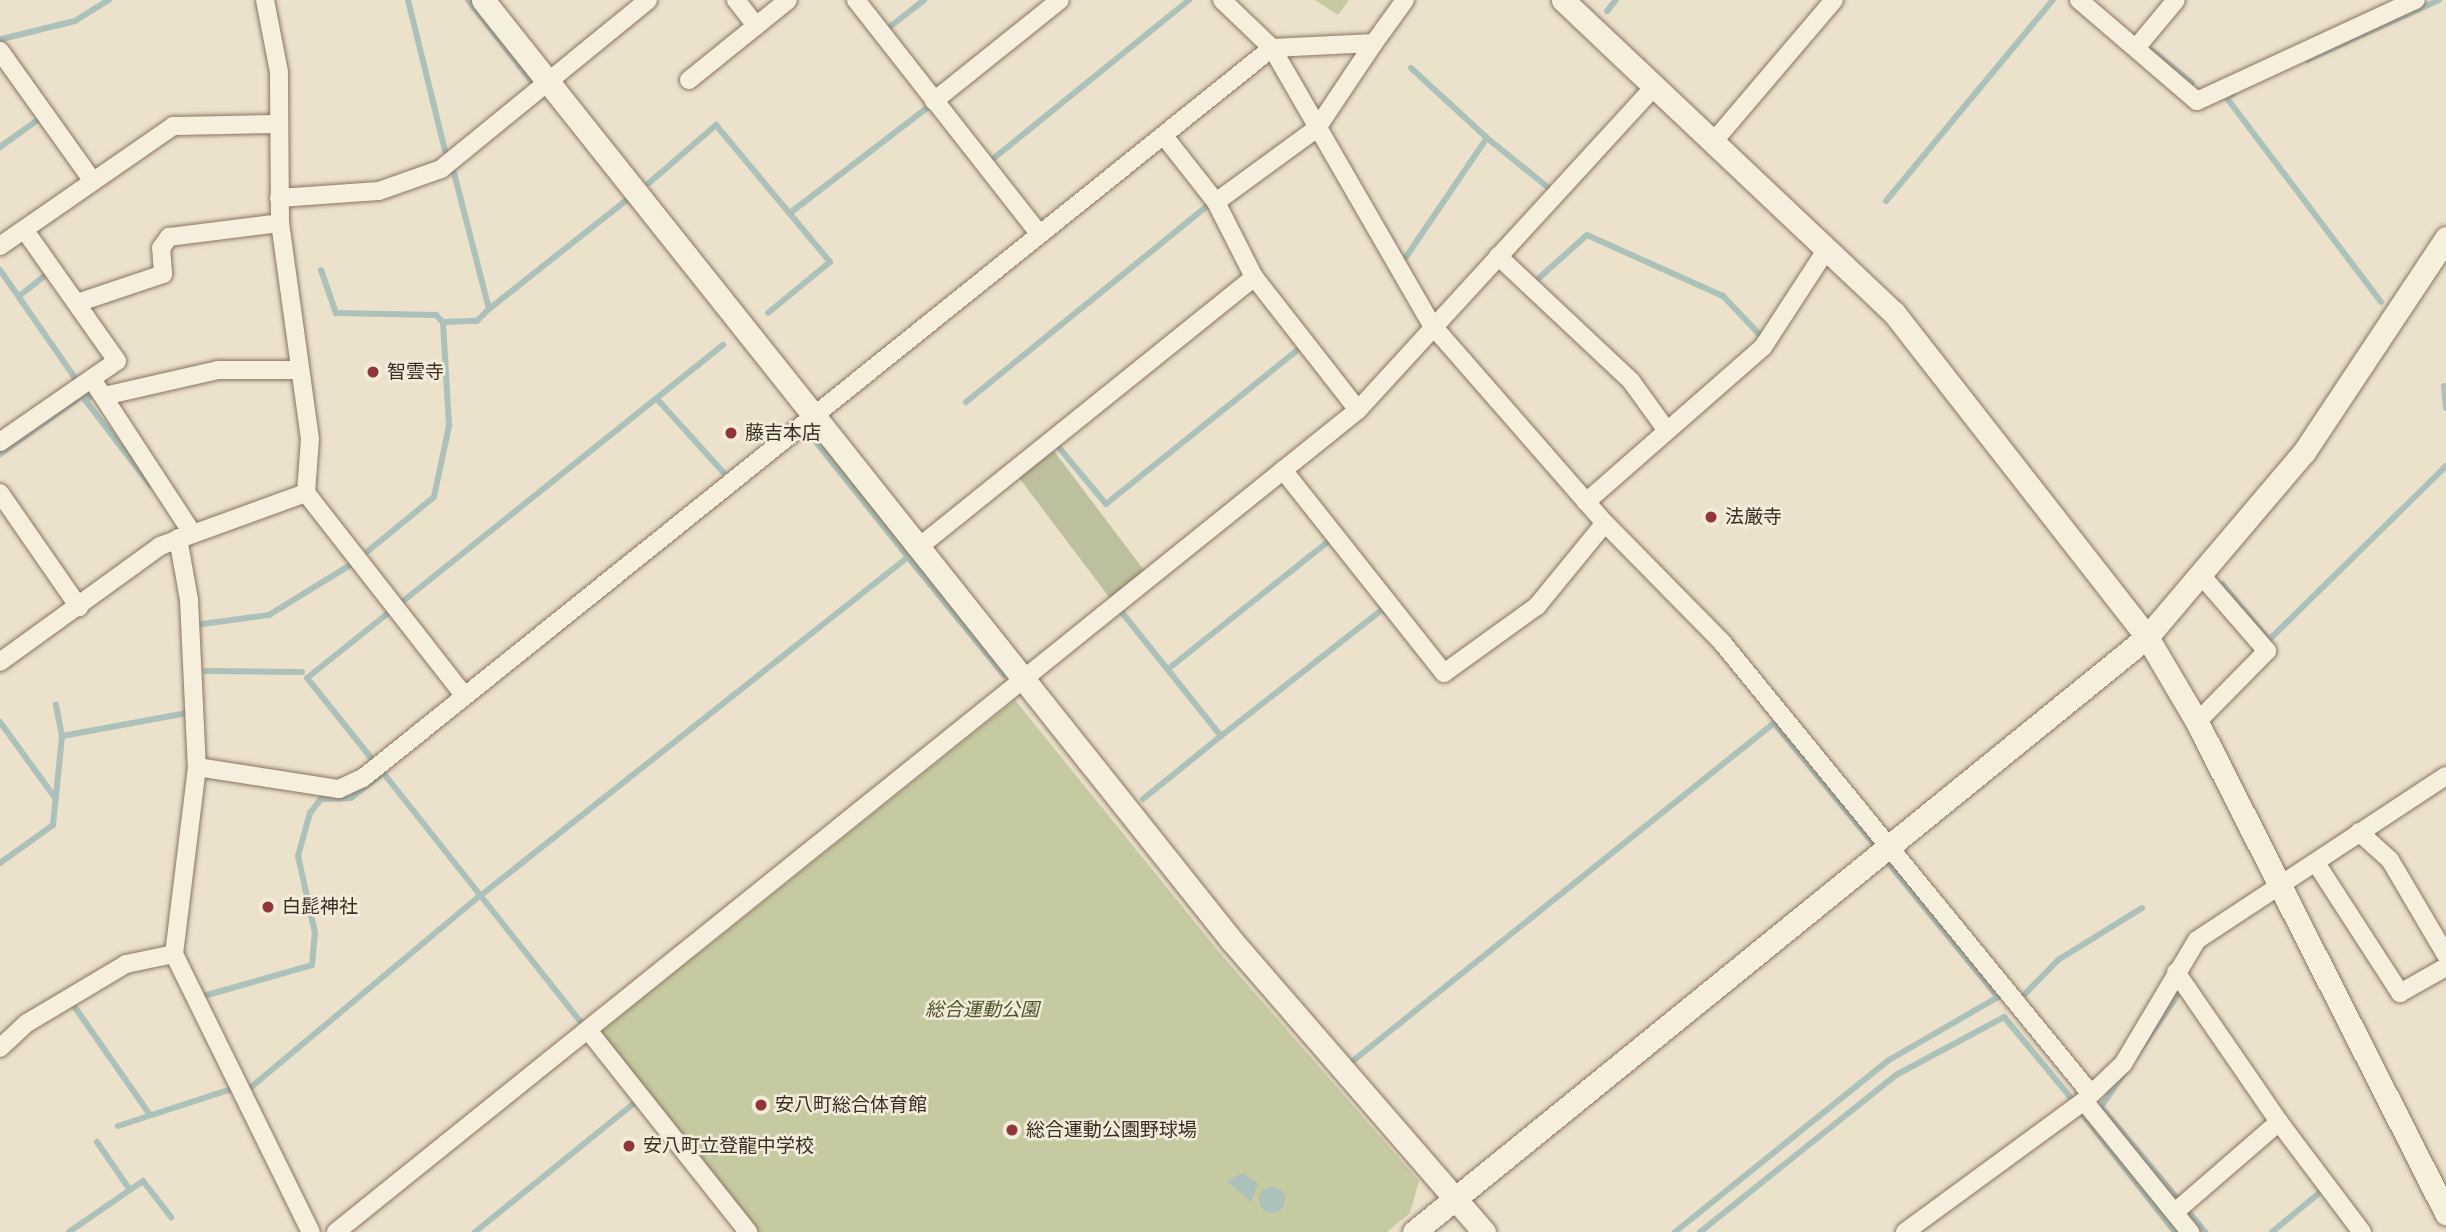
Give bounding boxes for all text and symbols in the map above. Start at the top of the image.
place label: 智雲寺 [387,361,444,383]
marker: 智雲寺 [365,364,381,380]
place label: 藤吉本店 [745,422,821,444]
marker: 藤吉本店 [723,425,739,441]
place label: 法厳寺 [1725,506,1782,528]
marker: 法厳寺 [1703,509,1719,525]
place label: 白髭神社 [282,896,358,918]
marker: 白髭神社 [260,899,276,915]
park label: 総合運動公園 [925,999,1039,1021]
place label: 安八町総合体育館 [775,1094,927,1116]
marker: 安八町総合体育館 [753,1097,769,1113]
place label: 総合運動公園野球場 [1026,1119,1197,1141]
marker: 総合運動公園野球場 [1004,1122,1020,1138]
place label: 安八町立登龍中学校 [643,1135,814,1157]
marker: 安八町立登龍中学校 [621,1138,637,1154]

